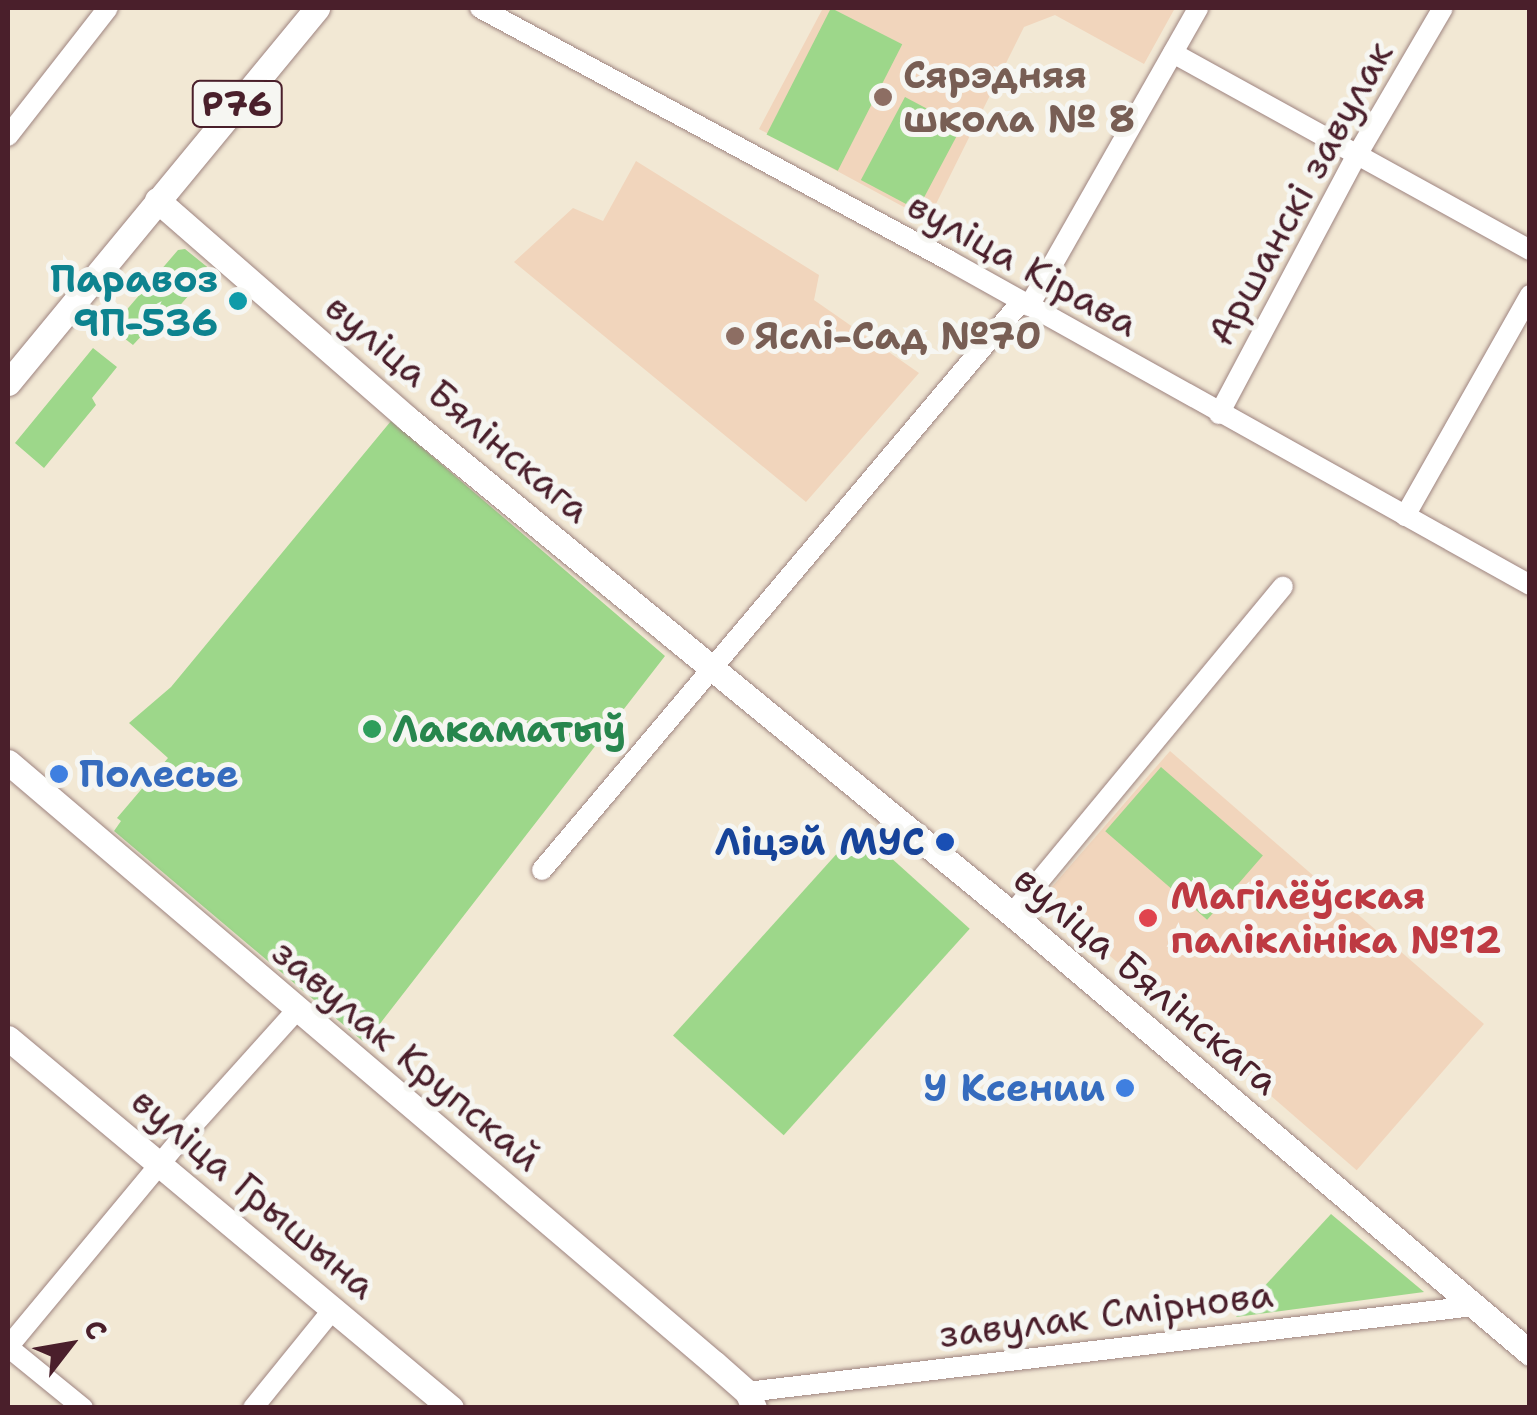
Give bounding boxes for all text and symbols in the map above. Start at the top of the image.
street label: Аршанскі завулак [1198,33,1402,353]
place label: Сярэдняя школа № 8 [903,52,1135,142]
road number: Р76 [190,74,284,134]
marker: Сярэдняя школа № 8 [872,86,894,108]
street label: вуліца Кірава [900,182,1146,346]
place label: Паравоз 9П-536 [50,256,218,346]
street label: вуліца Бялінскага [316,284,600,532]
marker: Паравоз 9П-536 [227,290,249,312]
place label: Яслі-Сад №70 [755,313,1042,359]
marker: Яслі-Сад №70 [724,325,746,347]
place label: Лакаматыў [392,706,626,752]
marker: Лакаматыў [361,718,383,740]
place label: Полесье [79,751,239,797]
marker: Полесье [48,763,70,785]
place label: Ліцэй МУС [714,819,925,865]
marker: Ліцэй МУС [934,831,956,853]
street label: вуліца Бялінскага [1005,856,1289,1104]
place label: Магілёўская паліклініка №12 [1170,873,1501,962]
marker: Магілёўская паліклініка №12 [1135,905,1161,931]
street label: завулак Крупскай [263,929,551,1181]
place label: У Ксении [923,1065,1105,1111]
marker: У Ксении [1114,1077,1136,1099]
street label: вуліца Грышына [123,1078,385,1308]
street label: завулак Смірнова [936,1271,1276,1357]
north arrow [20,1295,120,1395]
text: С [75,1312,116,1347]

